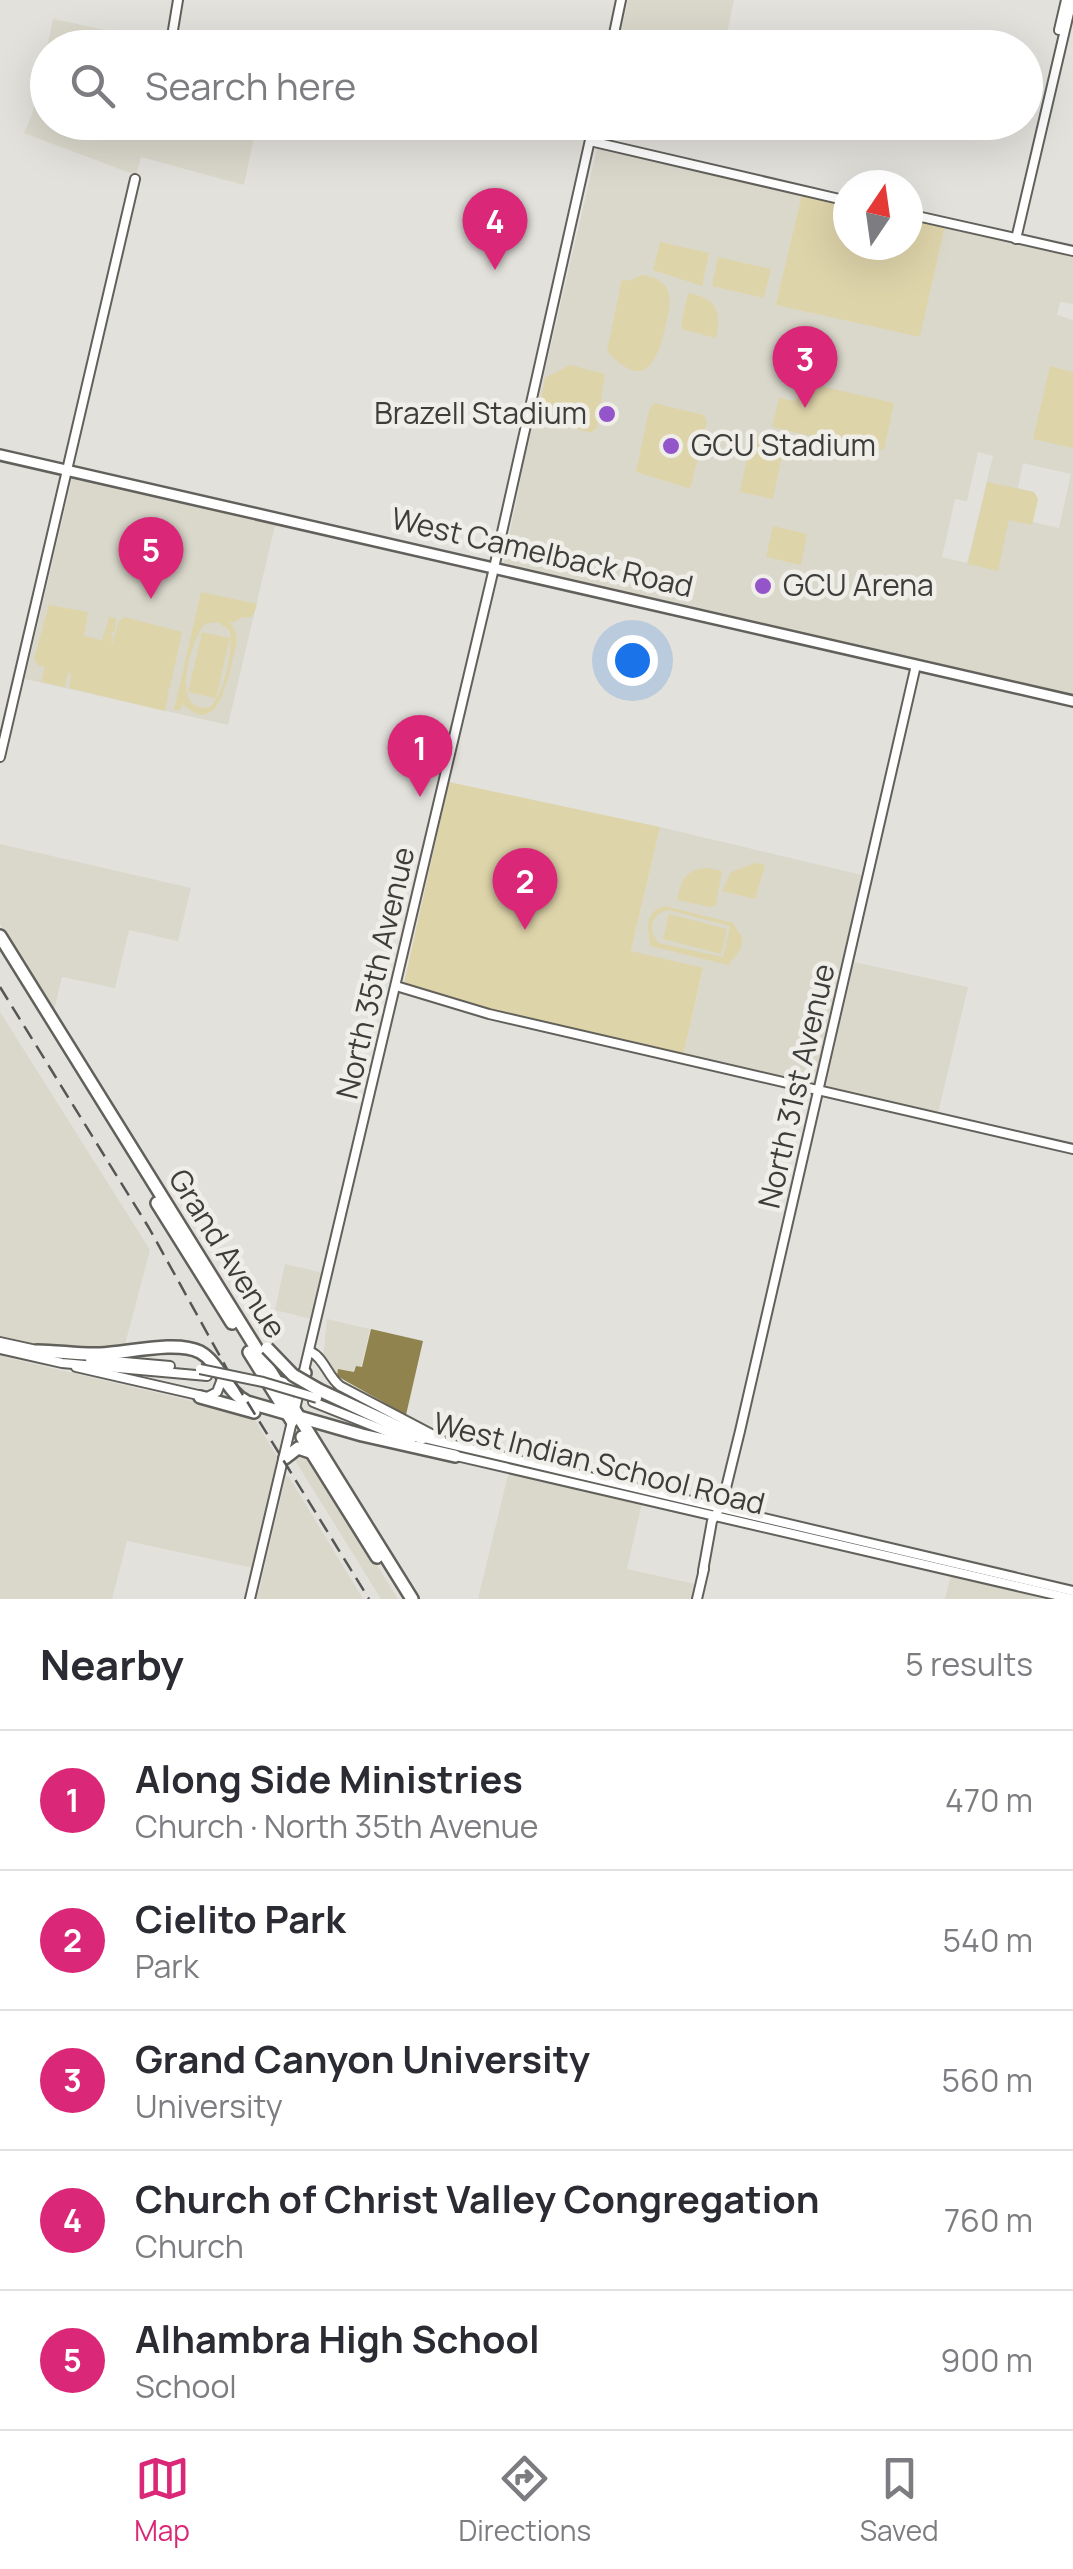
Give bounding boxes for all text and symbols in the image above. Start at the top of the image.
search box [30,30,1043,140]
icon: search [65,58,120,113]
text: Search here [145,59,356,111]
north arrow [833,170,923,260]
pin: 4 [462,188,528,270]
pin: 3 [772,326,838,408]
place label: Brazell Stadium [374,392,587,433]
marker: Brazell Stadium [596,403,618,425]
place label: GCU Stadium [691,424,876,465]
marker: GCU Stadium [660,435,682,457]
street label: West Camelback Road [387,497,697,606]
pin: 5 [118,516,184,599]
place label: GCU Arena [783,564,934,605]
marker: GCU Arena [752,575,774,597]
your location [607,635,658,686]
pin: 1 [388,714,452,797]
street label: North 35th Avenue [326,843,423,1103]
pin: 2 [492,848,558,930]
street label: North 31st Avenue [747,959,844,1212]
street label: Grand Avenue [160,1161,297,1346]
street label: West Indian School Road [429,1402,769,1524]
text: Nearby [40,1635,184,1693]
text: 5 results [905,1642,1033,1686]
text: Along Side Ministries [135,1752,523,1804]
text: 1 [65,1778,80,1822]
text: 470 m [945,1778,1033,1822]
text: Church · North 35th Avenue [135,1804,538,1848]
text: Cielito Park [135,1892,346,1944]
text: 2 [63,1918,82,1962]
text: 540 m [943,1918,1033,1962]
text: Park [135,1944,199,1988]
text: Grand Canyon University [135,2032,590,2084]
text: 3 [63,2058,82,2102]
text: 560 m [942,2058,1033,2102]
text: University [135,2084,283,2128]
text: Church of Christ Valley Congregation [135,2172,820,2224]
text: 4 [63,2198,82,2242]
text: 760 m [944,2198,1033,2242]
text: Church [135,2224,244,2268]
text: Alhambra High School [135,2312,540,2364]
text: 5 [63,2338,82,2382]
text: 900 m [941,2338,1033,2382]
text: School [135,2364,237,2408]
tab: Map [134,2451,190,2549]
tab: Directions [459,2451,591,2549]
tab: Saved [860,2451,939,2549]

